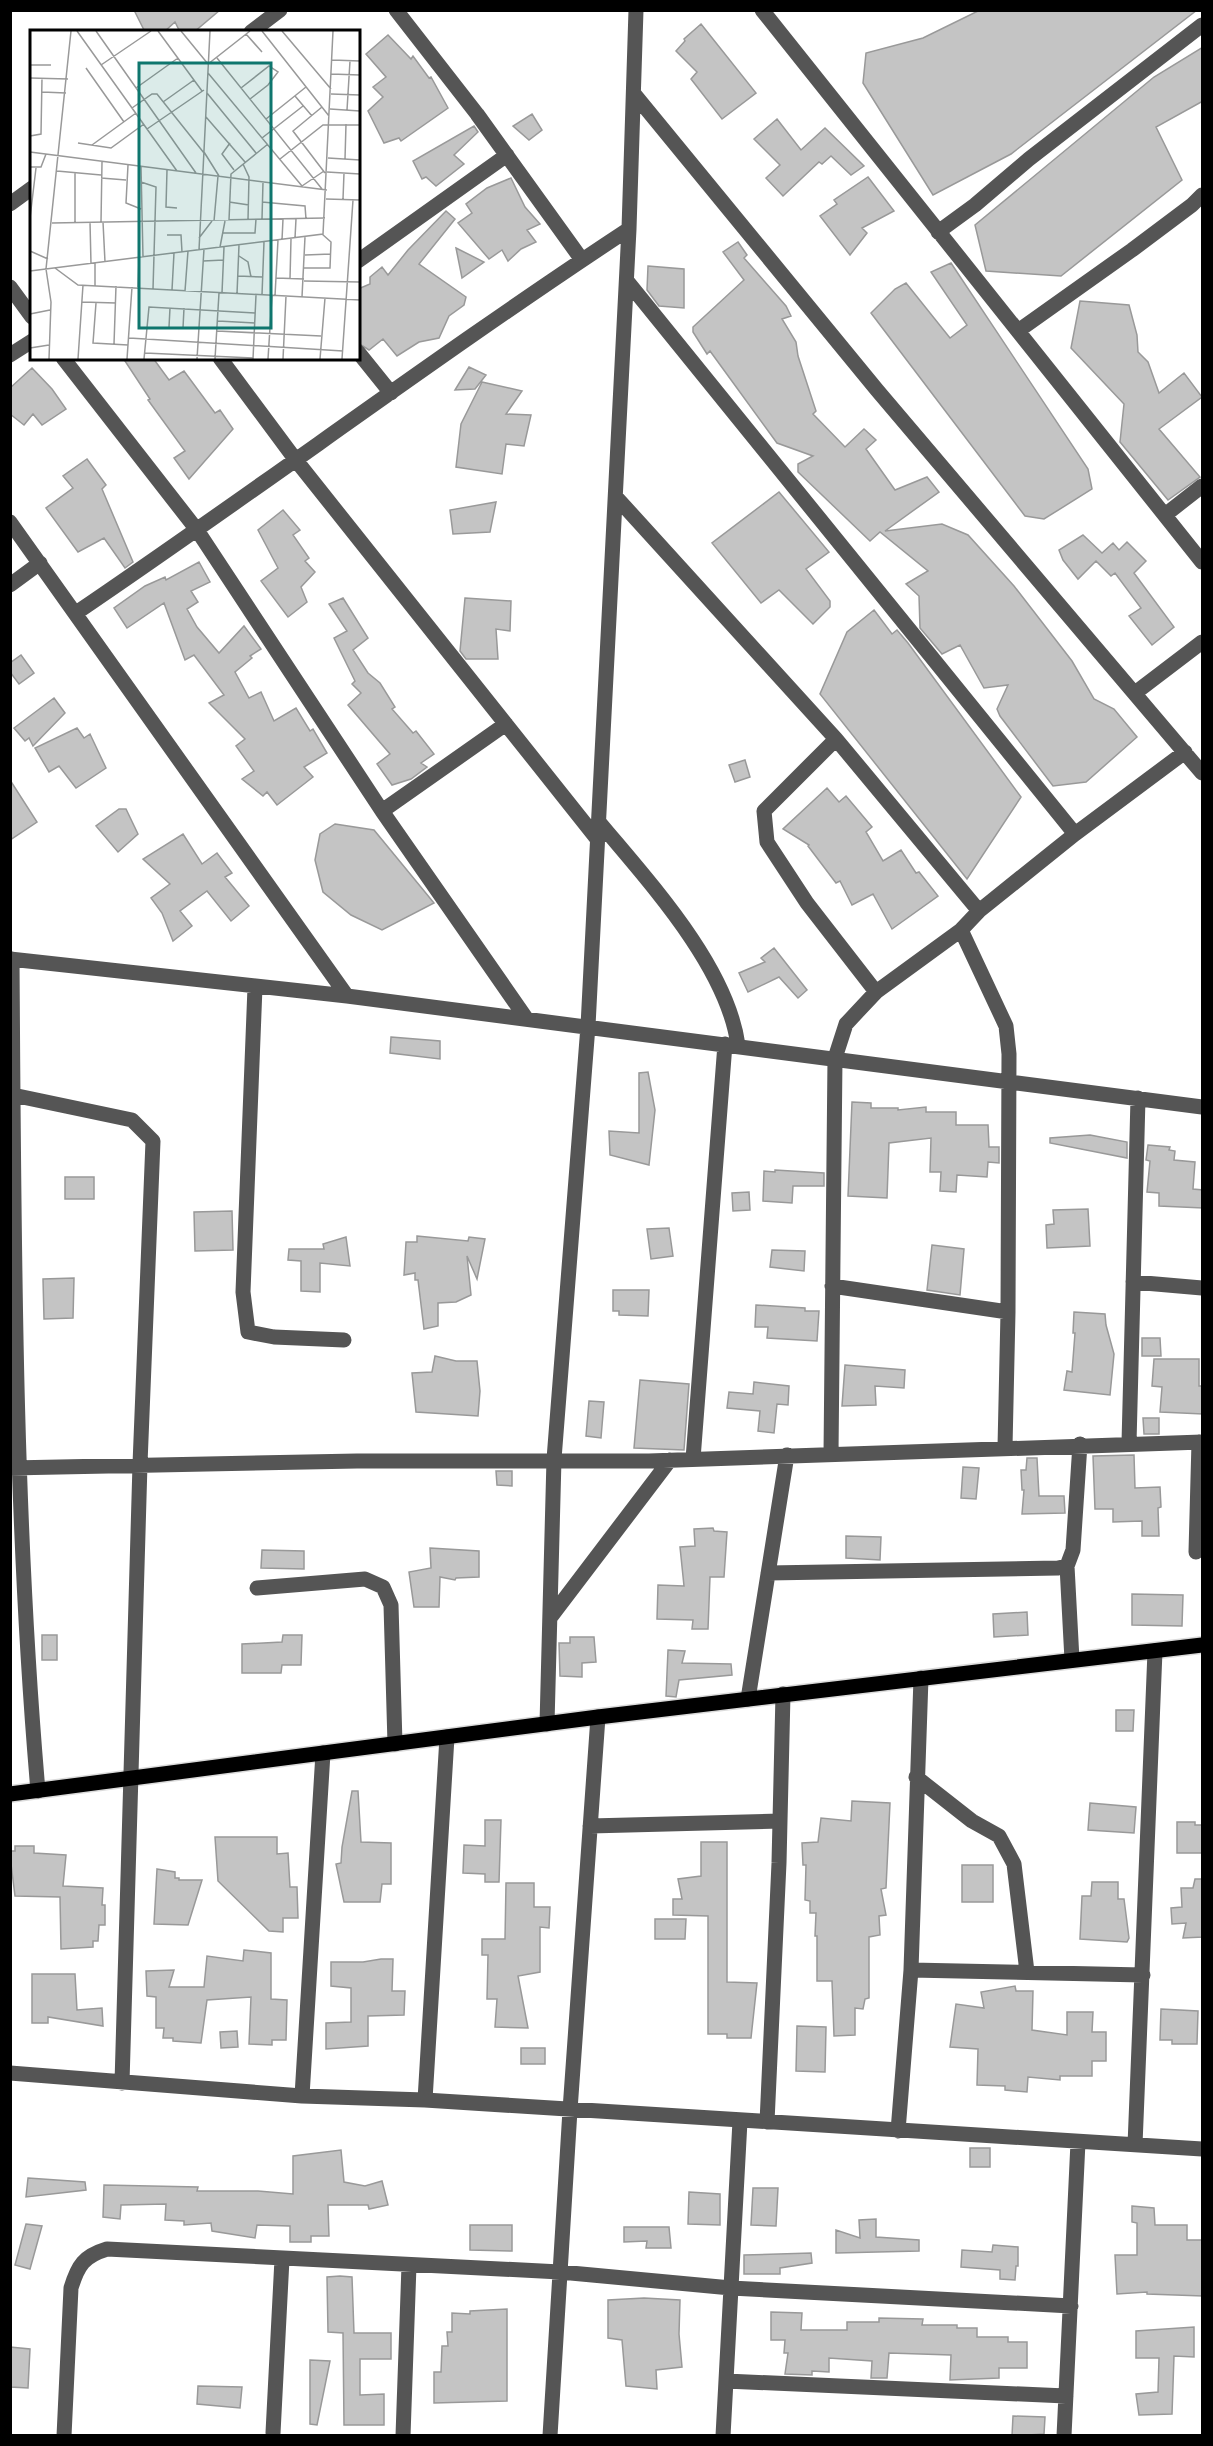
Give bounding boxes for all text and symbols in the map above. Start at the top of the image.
inset map [30,30,360,360]

